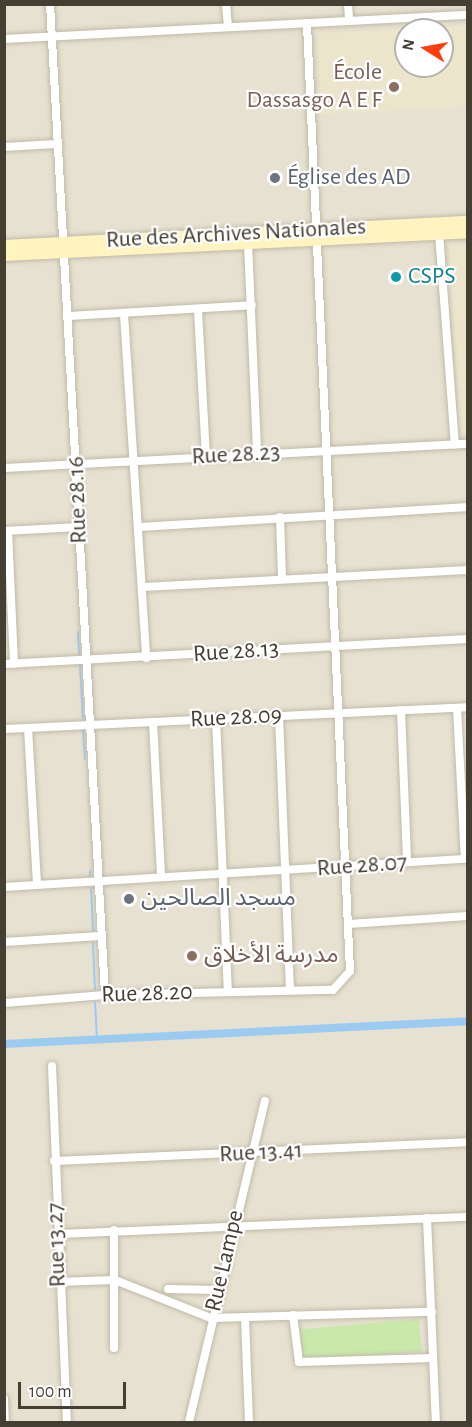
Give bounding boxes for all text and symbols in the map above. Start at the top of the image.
north arrow [394,18,454,78]
text: N [399,38,417,52]
place label: École Dassasgo A E F [246,59,382,115]
marker: École Dassasgo A E F [387,80,401,94]
place label: Église des AD [287,164,411,192]
marker: Église des AD [268,171,282,185]
street label: Rue des Archives Nationales [105,213,367,255]
place label: CSPS [408,263,456,291]
marker: CSPS [389,270,403,284]
street label: Rue 28.23 [191,438,281,472]
street label: Rue 28.16 [62,456,94,544]
street label: Rue 28.13 [192,635,280,669]
street label: Rue 28.09 [189,701,283,735]
street label: Rue 28.07 [316,848,408,884]
place label: مسجد الصالحين [141,885,296,913]
marker: مسجد الصالحين [122,892,136,906]
place label: مدرسة الأخلاق [204,942,339,970]
marker: مدرسة الأخلاق [185,949,199,963]
street label: Rue 28.20 [101,978,193,1010]
street label: Rue 13.41 [219,1136,303,1170]
street label: Rue 13.27 [41,1202,73,1288]
street label: Rue Lampe [199,1207,251,1315]
scale bar [21,1370,129,1408]
text: 100 m [29,1383,72,1401]

